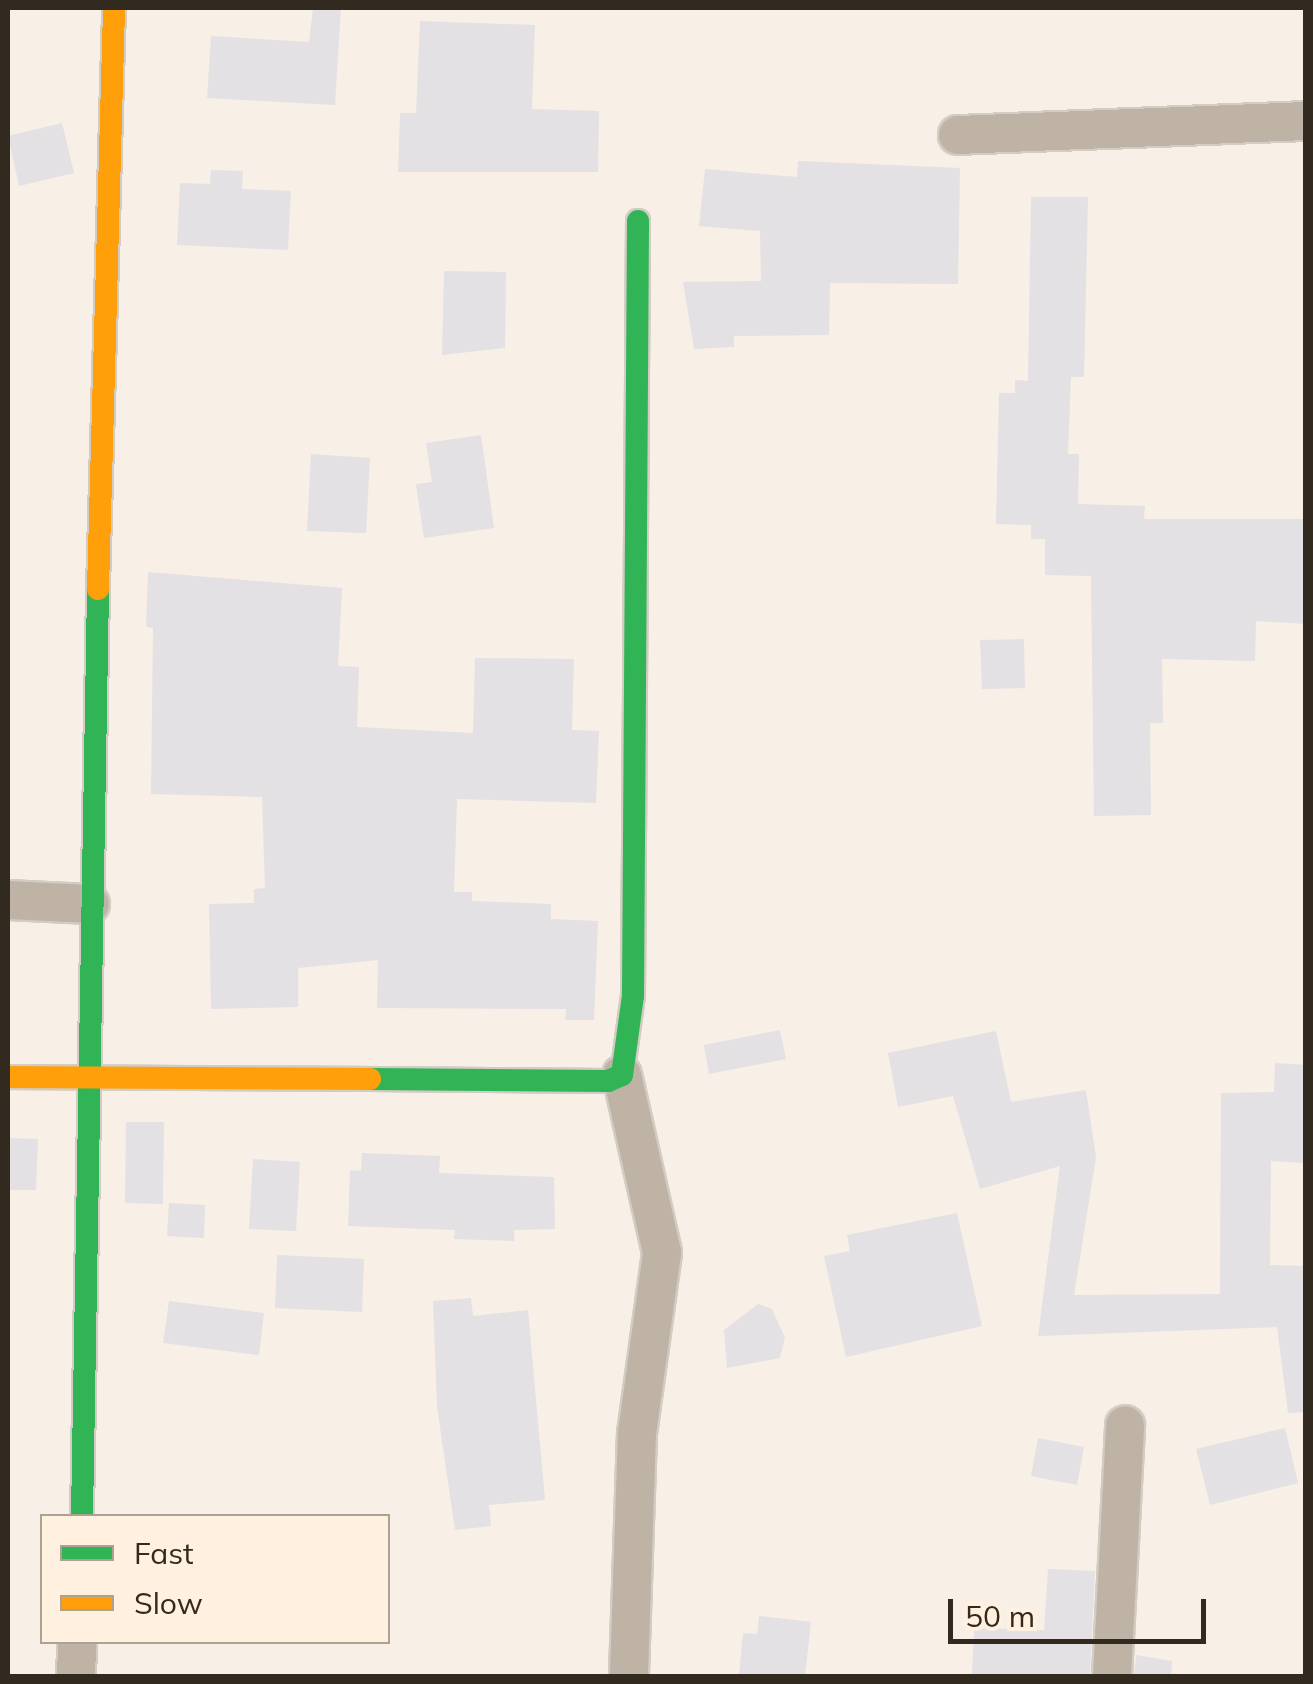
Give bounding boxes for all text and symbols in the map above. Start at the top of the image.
legend [40,1514,390,1644]
text: Fast [134,1534,194,1572]
scale bar [953,1579,1210,1641]
text: Slow [134,1584,203,1622]
text: 50 m [965,1597,1035,1635]

